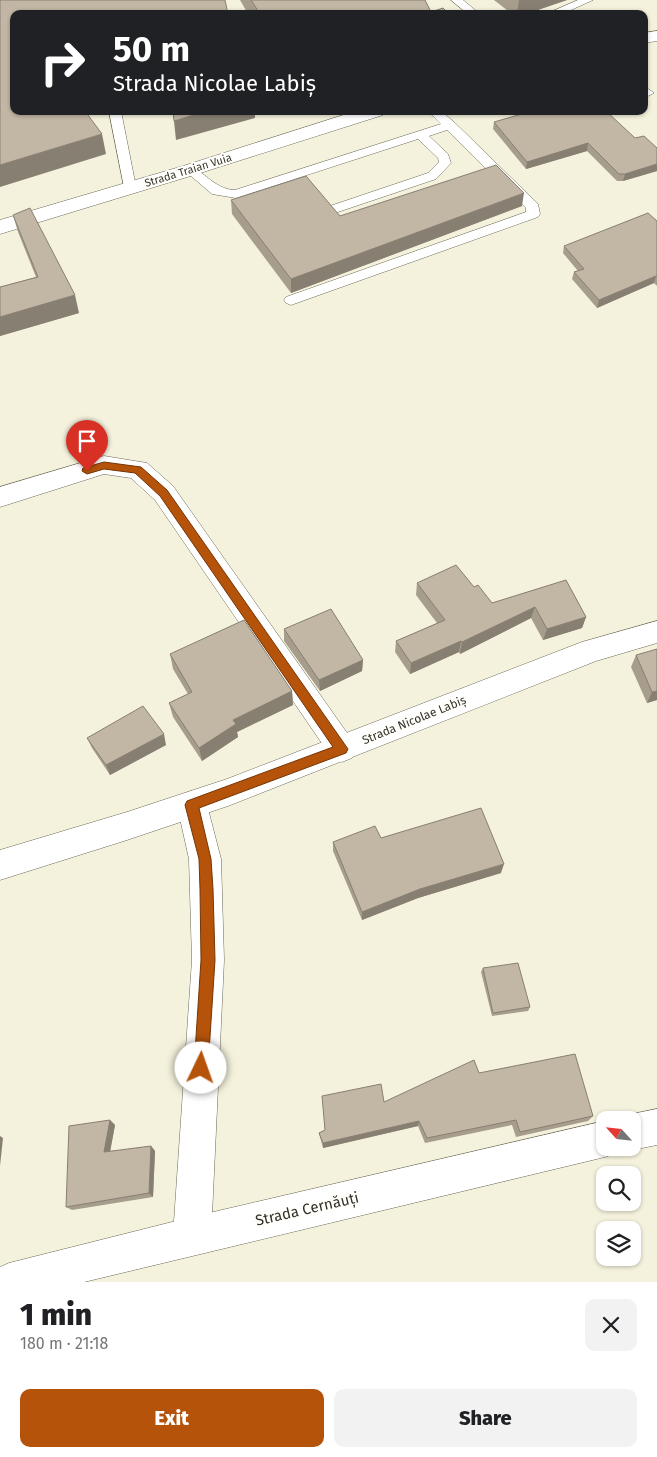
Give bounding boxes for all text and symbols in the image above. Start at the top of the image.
text: 50 m [113,28,190,70]
icon: right [30,30,95,95]
text: Strada Nicolae Labiș [113,70,316,97]
street label: Strada Traian Vuia [143,151,233,190]
pin [66,420,108,471]
icon: arrive [73,427,101,455]
street label: Strada Nicolae Labiș [360,693,469,748]
position arrow [174,1041,226,1093]
north arrow [596,1111,641,1156]
map controls [596,1111,641,1266]
button: search [596,1166,641,1211]
street label: Strada Cernăuți [254,1188,361,1231]
button: layers [596,1221,641,1266]
text: 1 min [20,1297,92,1333]
button: close [585,1299,637,1351]
text: 180 m · 21:18 [20,1334,108,1353]
button: Exit [20,1389,324,1447]
button: Share [334,1389,637,1447]

